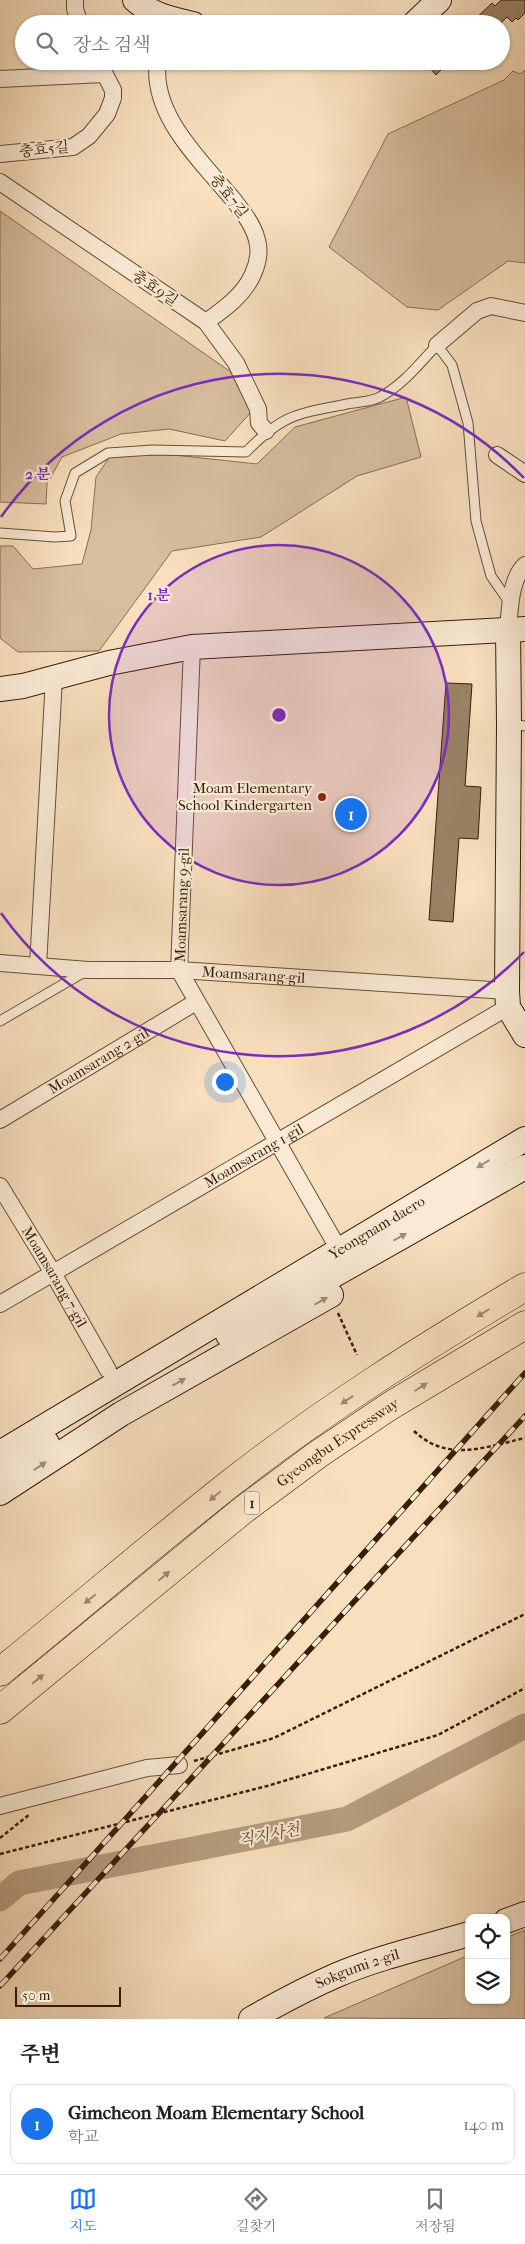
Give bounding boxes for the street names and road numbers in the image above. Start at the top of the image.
street label: 충효5길 [18,137,70,161]
street label: 충효7길 [206,170,252,222]
street label: 충효9길 [129,266,181,310]
street label: Moamsarang 9-gil [171,847,193,963]
street label: Moamsarang-gil [201,962,306,987]
street label: Moamsarang 2-gil [45,1023,152,1098]
street label: Moamsarang 1-gil [201,1120,307,1192]
street label: Yeongnam-daero [324,1192,429,1264]
street label: Moamsarang 7-gil [18,1223,91,1331]
street label: Gyeongbu Expressway [273,1393,403,1491]
road number: 1 [244,1492,260,1515]
street label: Sokgumi 2-gil [312,1945,401,1993]

